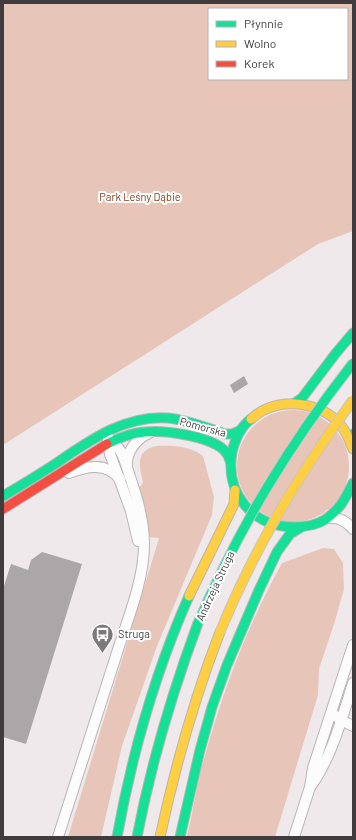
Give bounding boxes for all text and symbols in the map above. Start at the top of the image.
legend [208,8,348,80]
text: Płynnie [244,16,283,30]
text: Wolno [244,36,276,50]
text: Korek [244,56,274,70]
park label: Park Leśny Dąbie [99,190,181,203]
street label: Pomorska [178,414,228,439]
street label: Andrzeja Struga [193,549,236,623]
bus stop icon: Struga [90,621,116,654]
place label: Struga [118,627,150,640]

